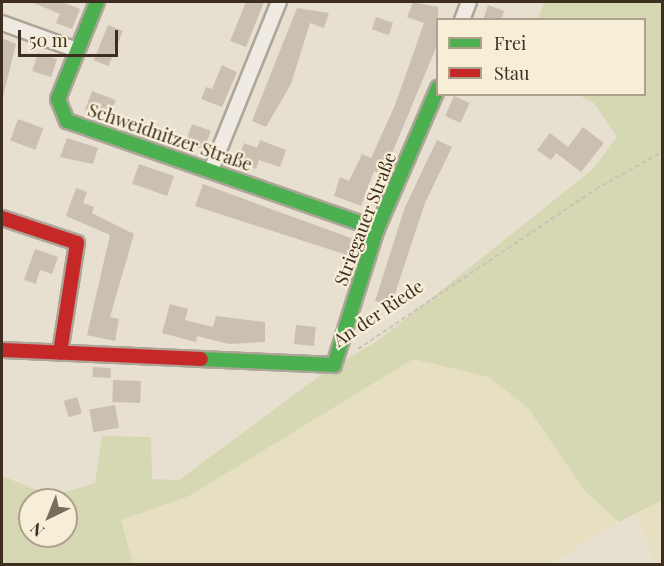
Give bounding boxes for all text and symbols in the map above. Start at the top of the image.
scale bar [21,18,122,56]
legend [436,18,646,96]
text: 50 m [29,28,68,52]
text: Frei [494,31,526,55]
text: Stau [494,61,530,85]
street label: Schweidnitzer Straße [85,99,255,175]
street label: Striegauer Straße [330,149,400,289]
street label: An der Riede [329,275,427,351]
north arrow [18,488,78,548]
text: N [25,518,48,542]

